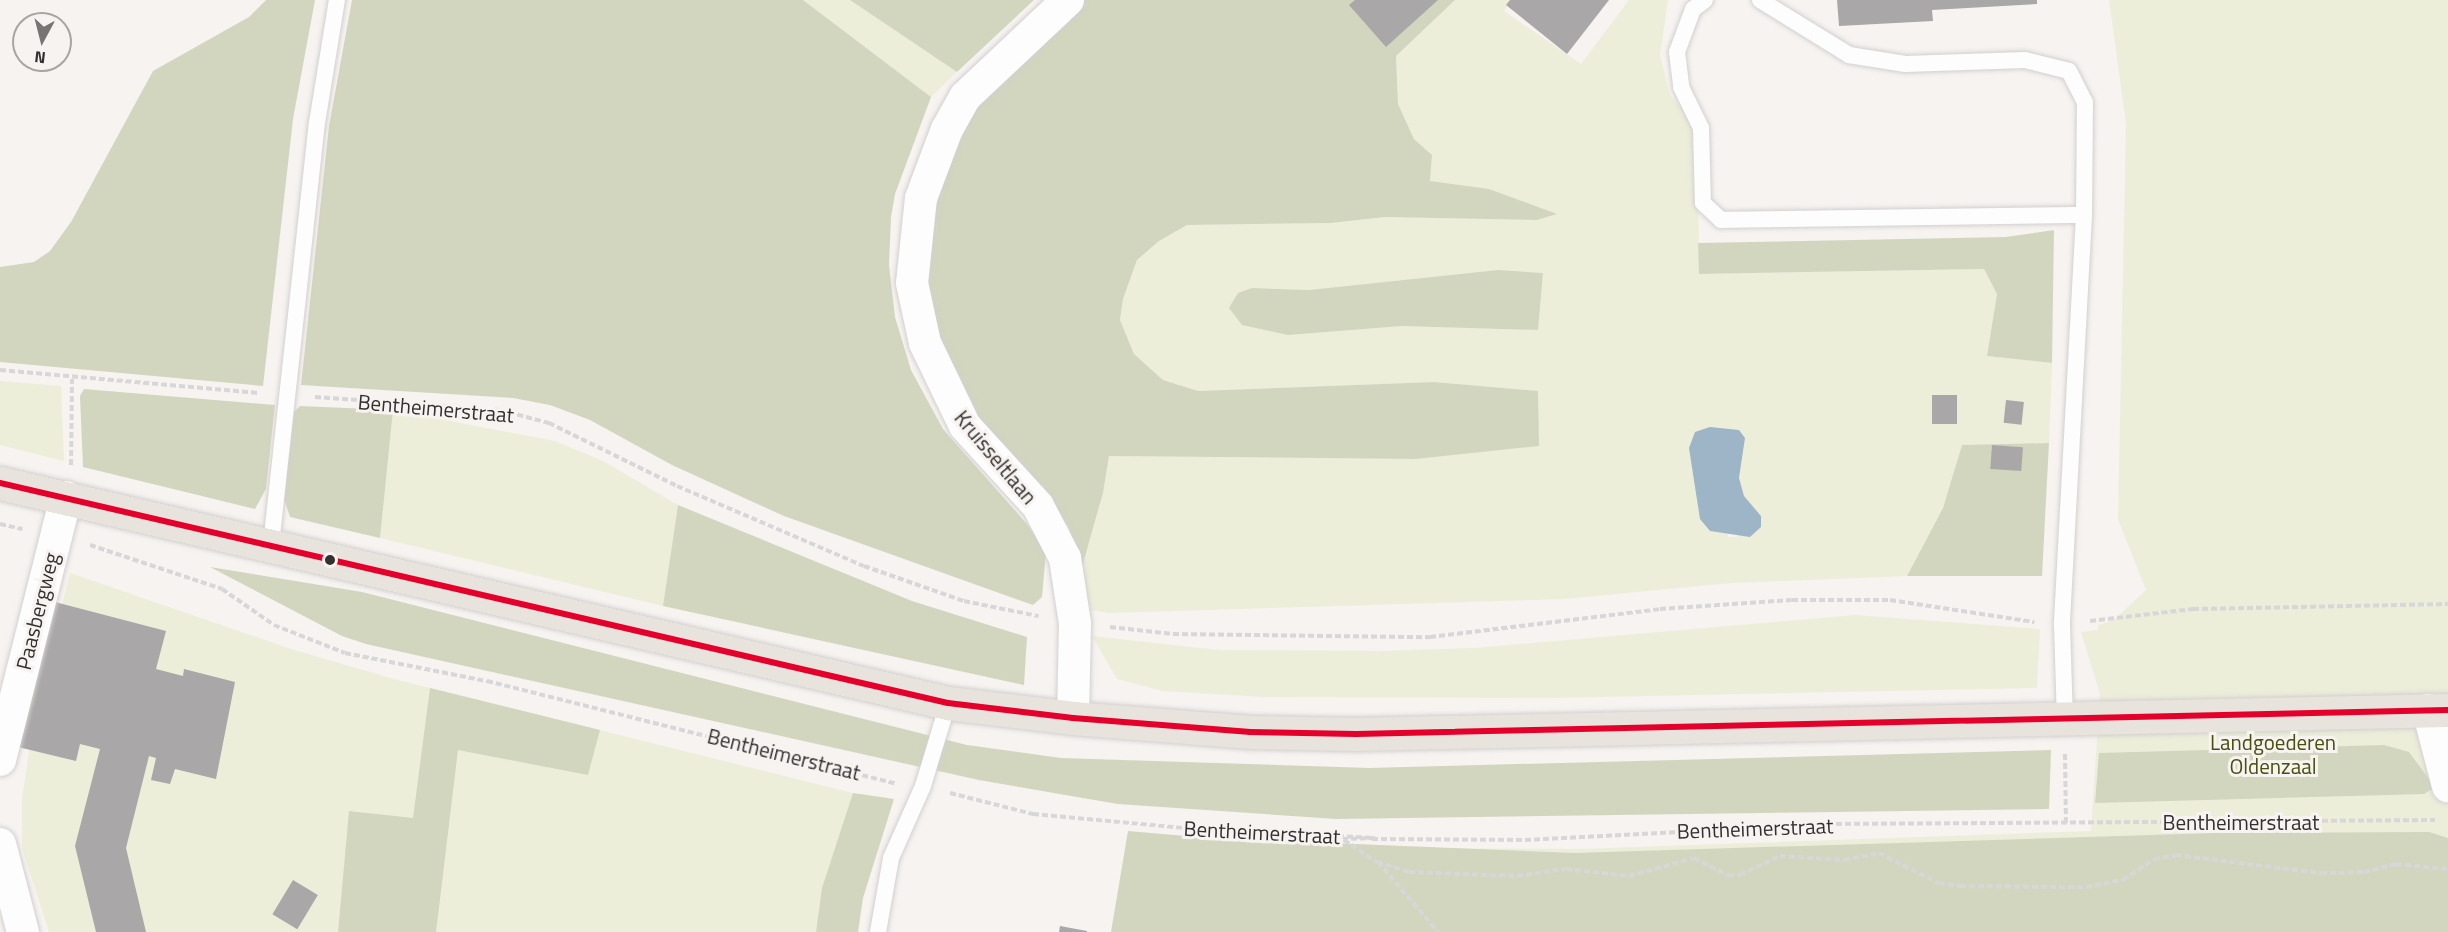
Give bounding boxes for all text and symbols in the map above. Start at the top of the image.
north arrow [12,12,72,72]
text: N [33,45,47,70]
street label: Bentheimerstraat [357,389,515,427]
street label: Kruisseltlaan [950,405,1042,509]
street label: Paasbergweg [10,550,64,672]
unlabelled marker [324,554,336,566]
street label: Bentheimerstraat [705,723,863,785]
park label: Landgoederen Oldenzaal [2210,729,2336,779]
street label: Bentheimerstraat [2163,809,2319,835]
street label: Bentheimerstraat [1676,813,1834,843]
street label: Bentheimerstraat [1183,815,1341,849]

